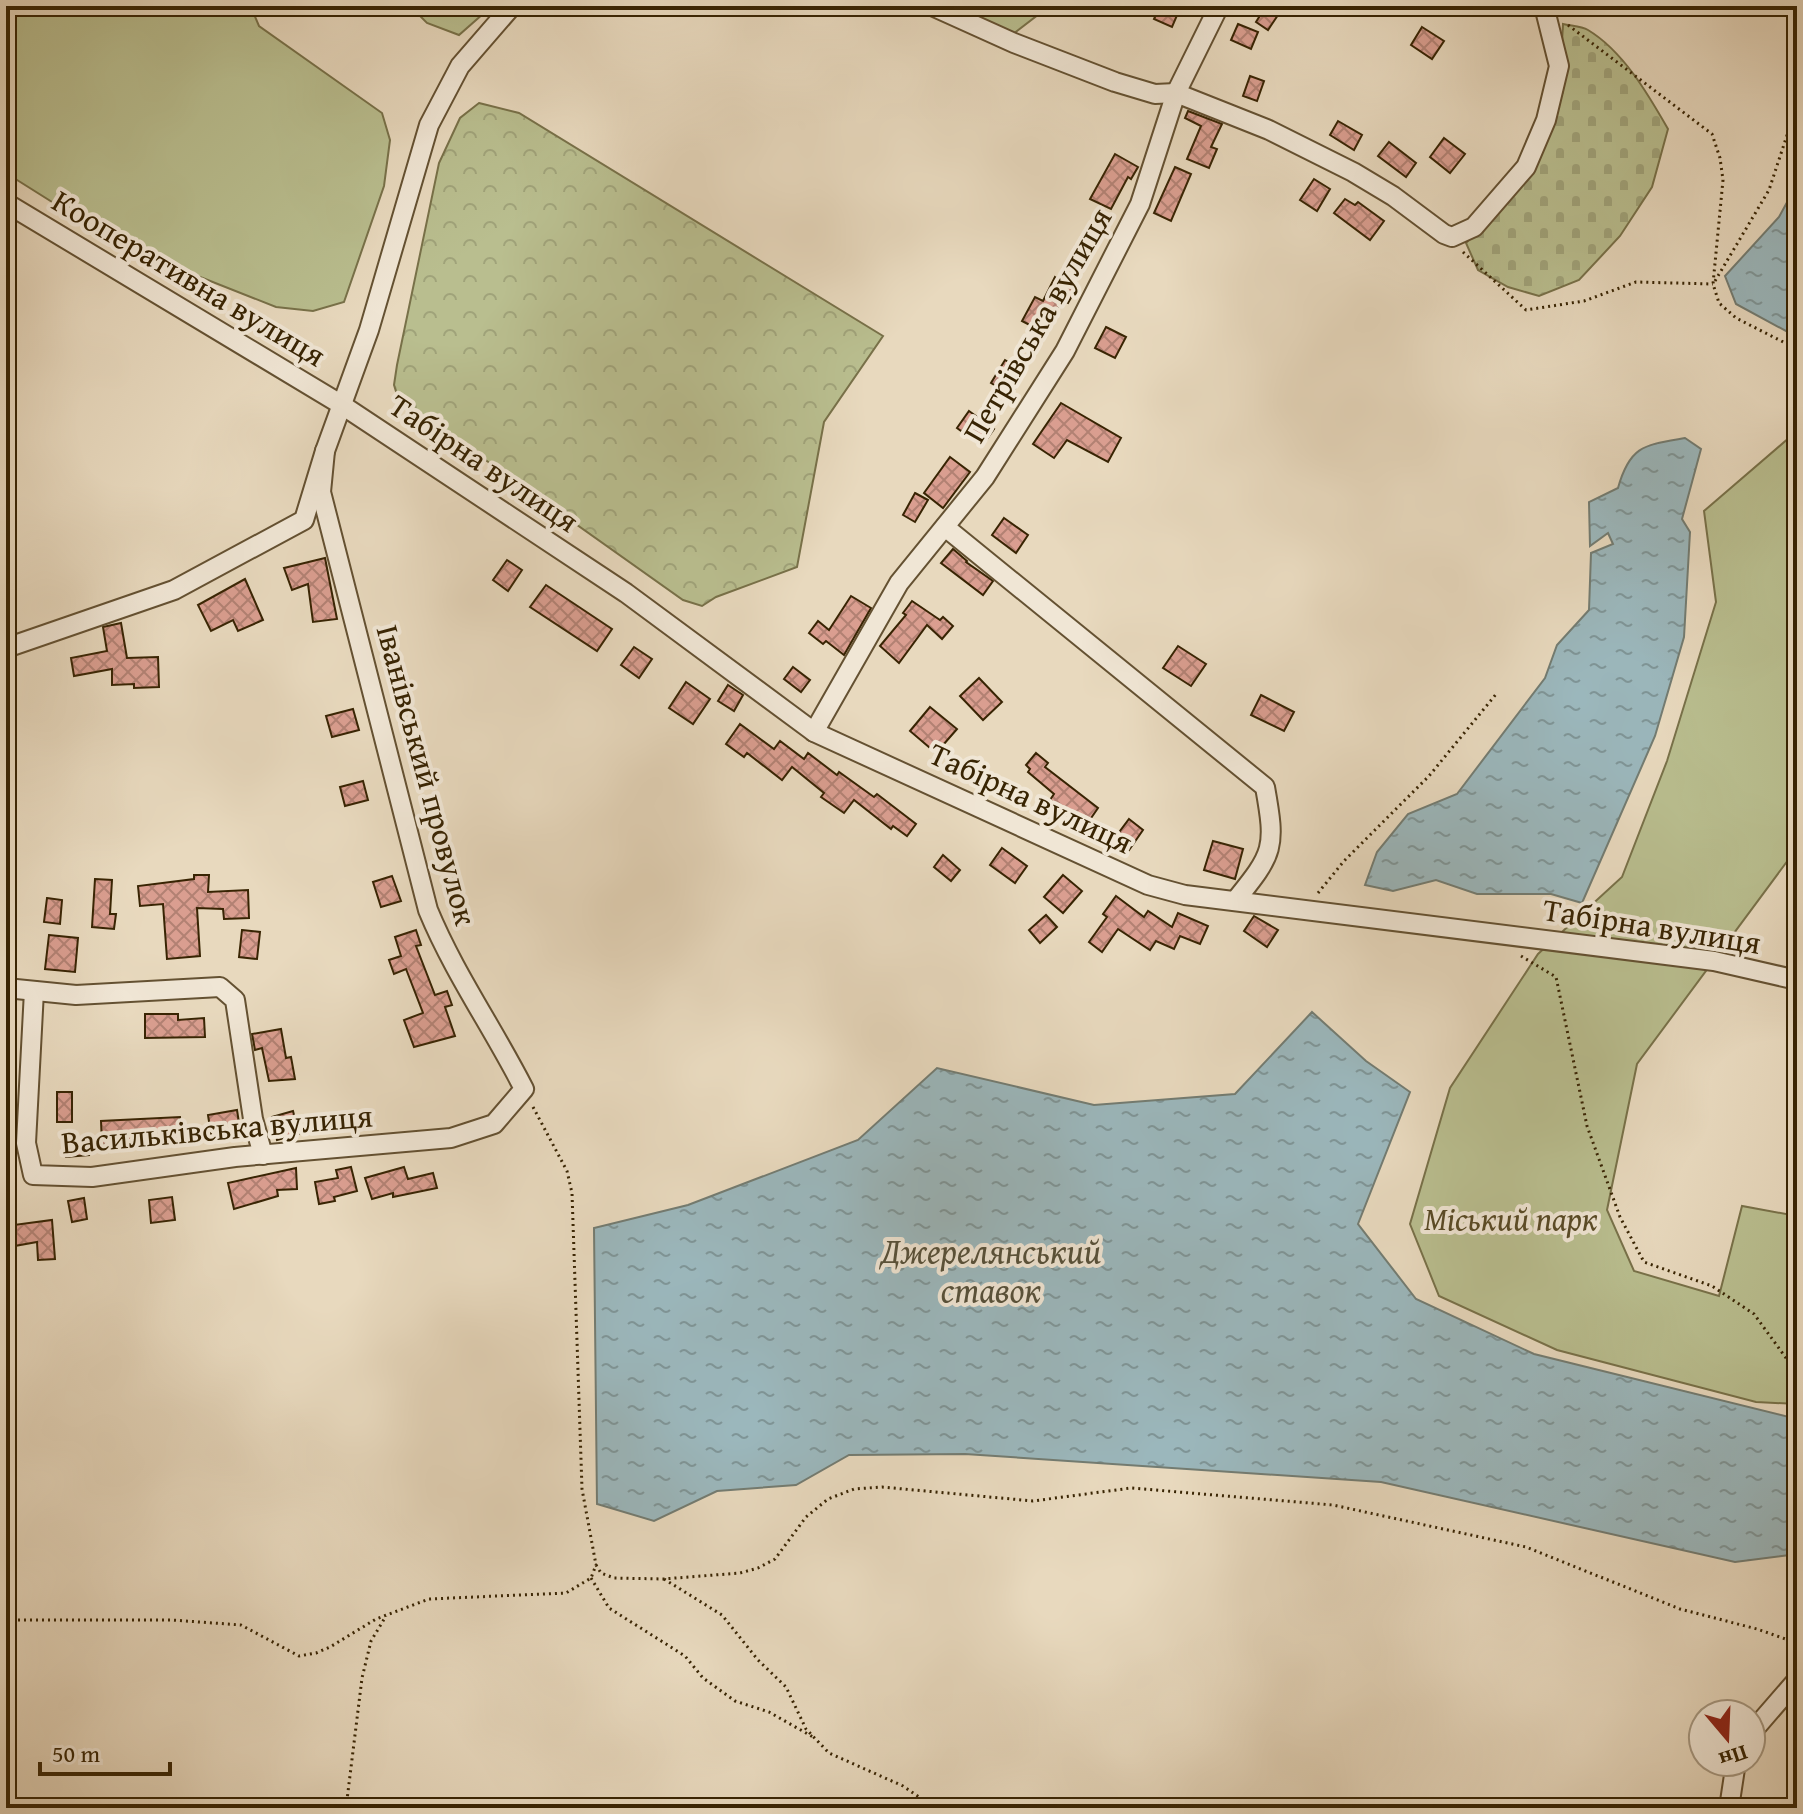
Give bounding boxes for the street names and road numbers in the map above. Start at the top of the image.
street label: Кооперативна вулиця [44,177,335,378]
street label: Петрівська вулиця [950,199,1123,451]
street label: Табірна вулиця [380,382,588,543]
street label: Іванівський провулок [365,619,490,931]
street label: Табірна вулиця [922,730,1141,865]
street label: Табірна вулиця [1540,885,1764,966]
street label: Васильківська вулиця [60,1091,374,1166]

